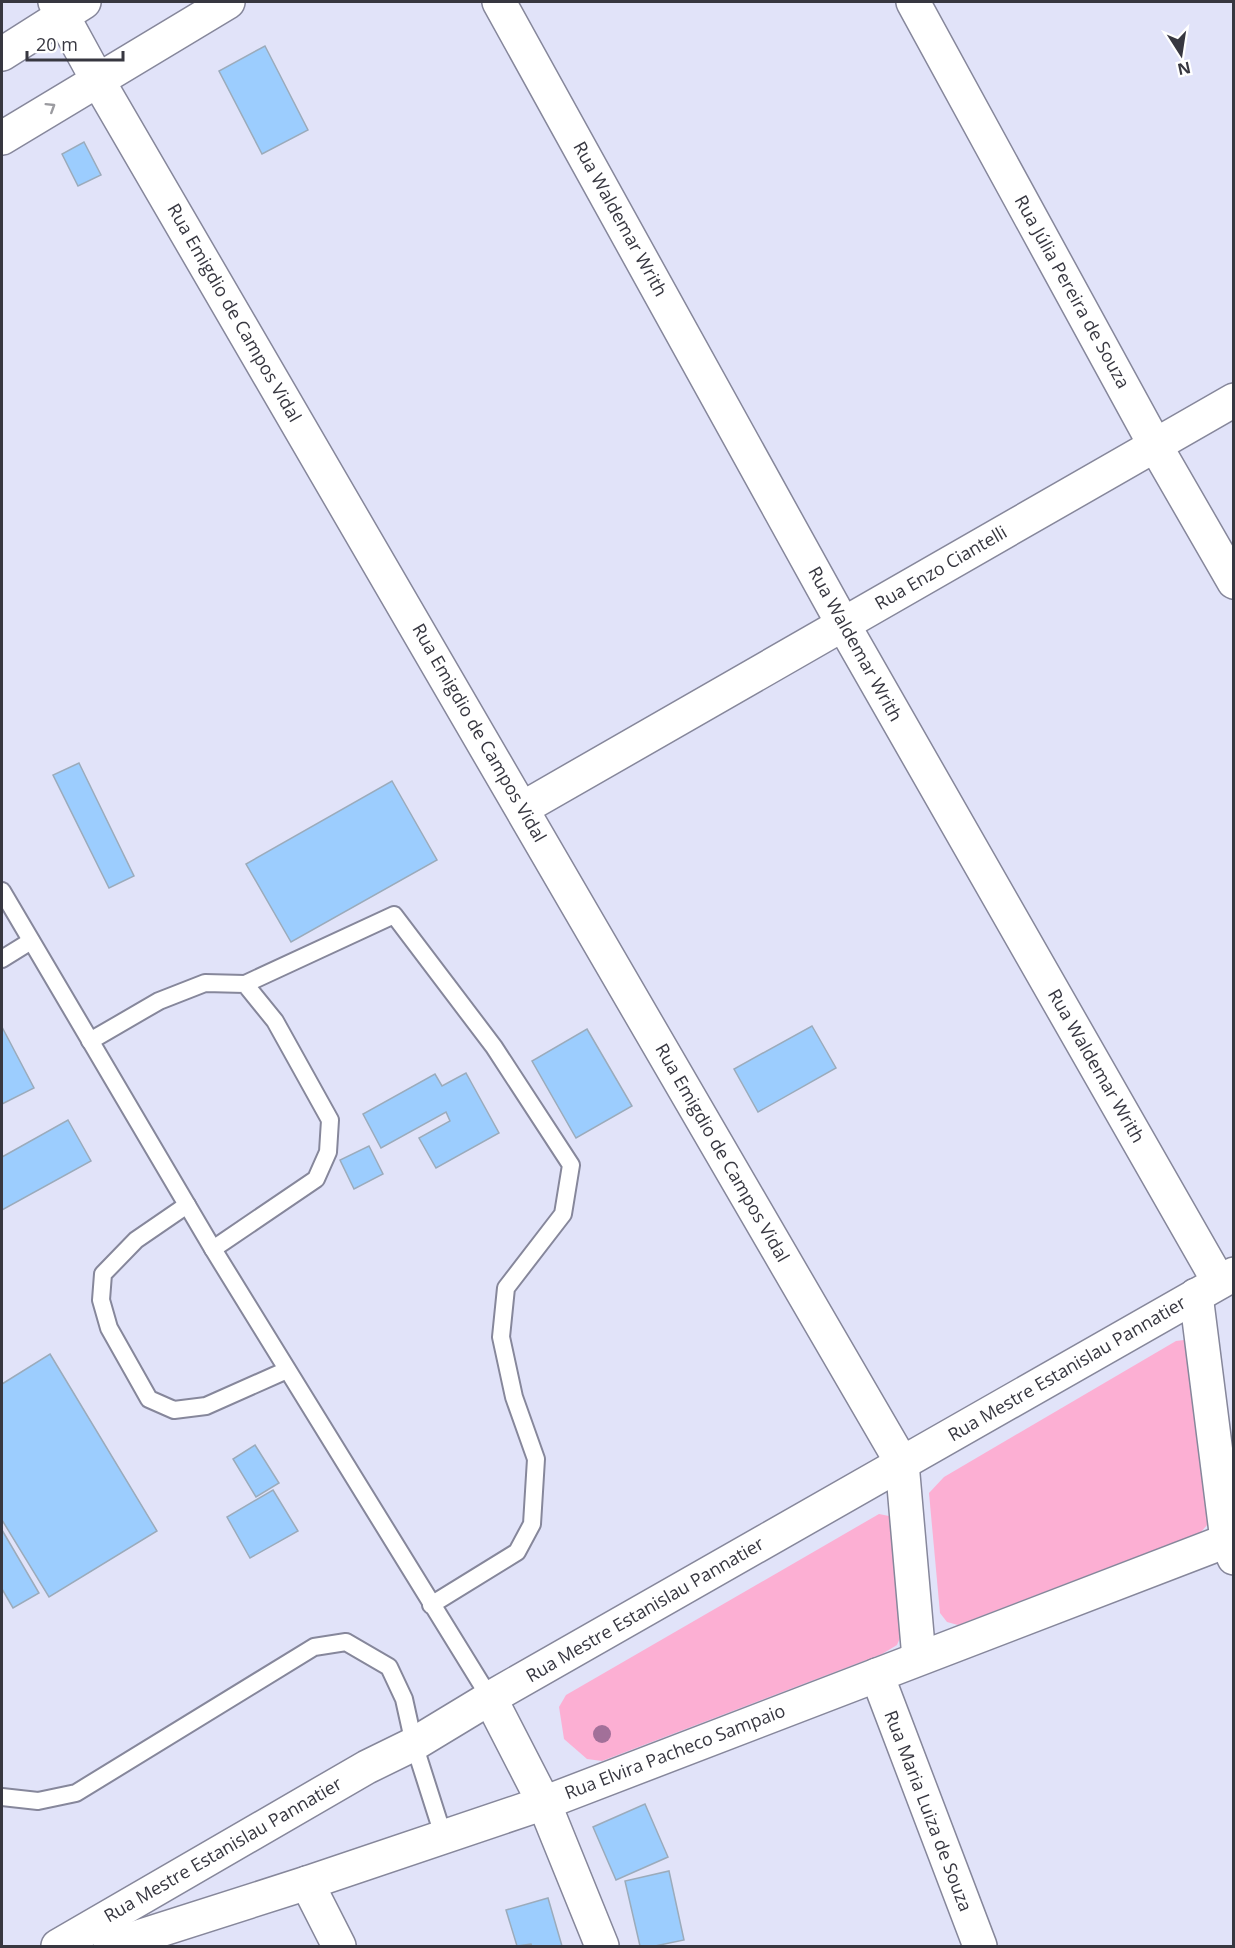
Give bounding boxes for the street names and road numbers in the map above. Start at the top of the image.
street label: Rua Waldemar Writh [568,137,673,300]
street label: Rua Júlia Pereira de Souza [1010,191,1136,392]
street label: Rua Emigdio de Campos Vidal [162,199,307,426]
street label: Rua Enzo Ciantelli [870,520,1011,615]
street label: Rua Waldemar Writh [803,562,908,725]
street label: Rua Emigdio de Campos Vidal [407,619,552,846]
street label: Rua Waldemar Writh [1043,984,1151,1147]
street label: Rua Emigdio de Campos Vidal [650,1039,795,1266]
street label: Rua Mestre Estanislau Pannatier [943,1290,1190,1446]
street label: Rua Mestre Estanislau Pannatier [521,1531,768,1687]
street label: Rua Elvira Pacheco Sampaio [561,1698,788,1804]
street label: Rua Maria Luiza de Souza [879,1707,978,1915]
street label: Rua Mestre Estanislau Pannatier [99,1771,346,1927]

